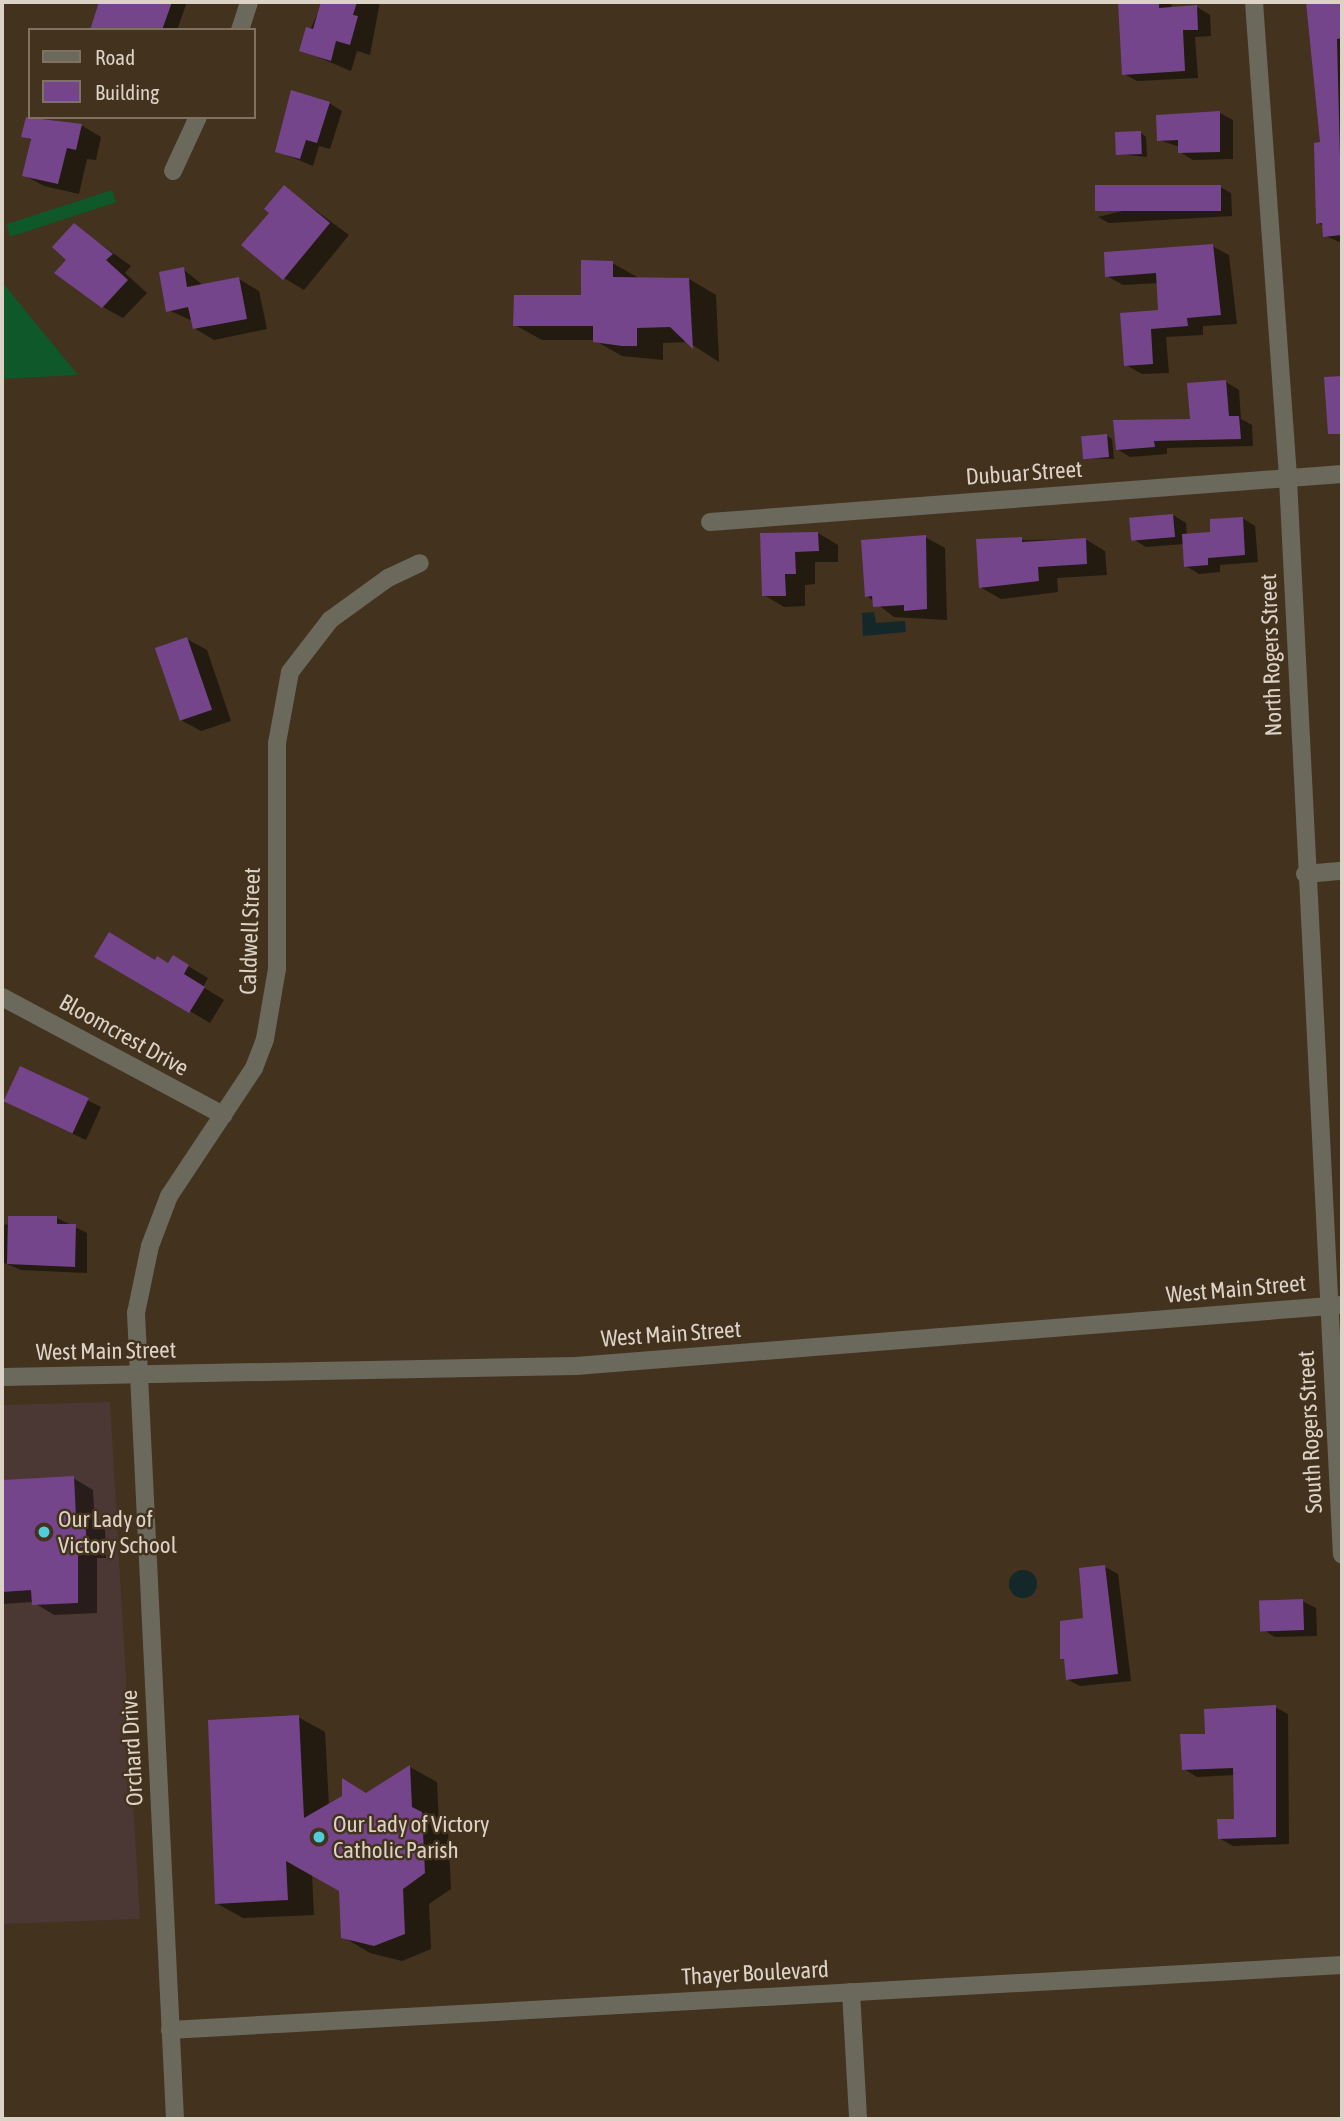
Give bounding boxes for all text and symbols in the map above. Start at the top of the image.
legend [28,28,256,119]
text: Road [95,45,135,69]
text: Building [95,80,159,104]
street label: Dubuar Street [965,455,1083,491]
street label: North Rogers Street [1254,573,1288,737]
street label: Caldwell Street [234,867,266,995]
street label: Bloomcrest Drive [55,988,193,1082]
street label: West Main Street [1165,1269,1307,1309]
street label: West Main Street [600,1315,742,1353]
street label: West Main Street [36,1336,176,1366]
street label: South Rogers Street [1292,1350,1328,1514]
place label: Our Lady of Victory School [58,1505,177,1559]
marker: Our Lady of Victory School [36,1524,52,1540]
street label: Orchard Drive [115,1689,149,1807]
place label: Our Lady of Victory Catholic Parish [333,1810,489,1864]
marker: Our Lady of Victory Catholic Parish [311,1829,327,1845]
street label: Thayer Boulevard [681,1955,829,1991]

